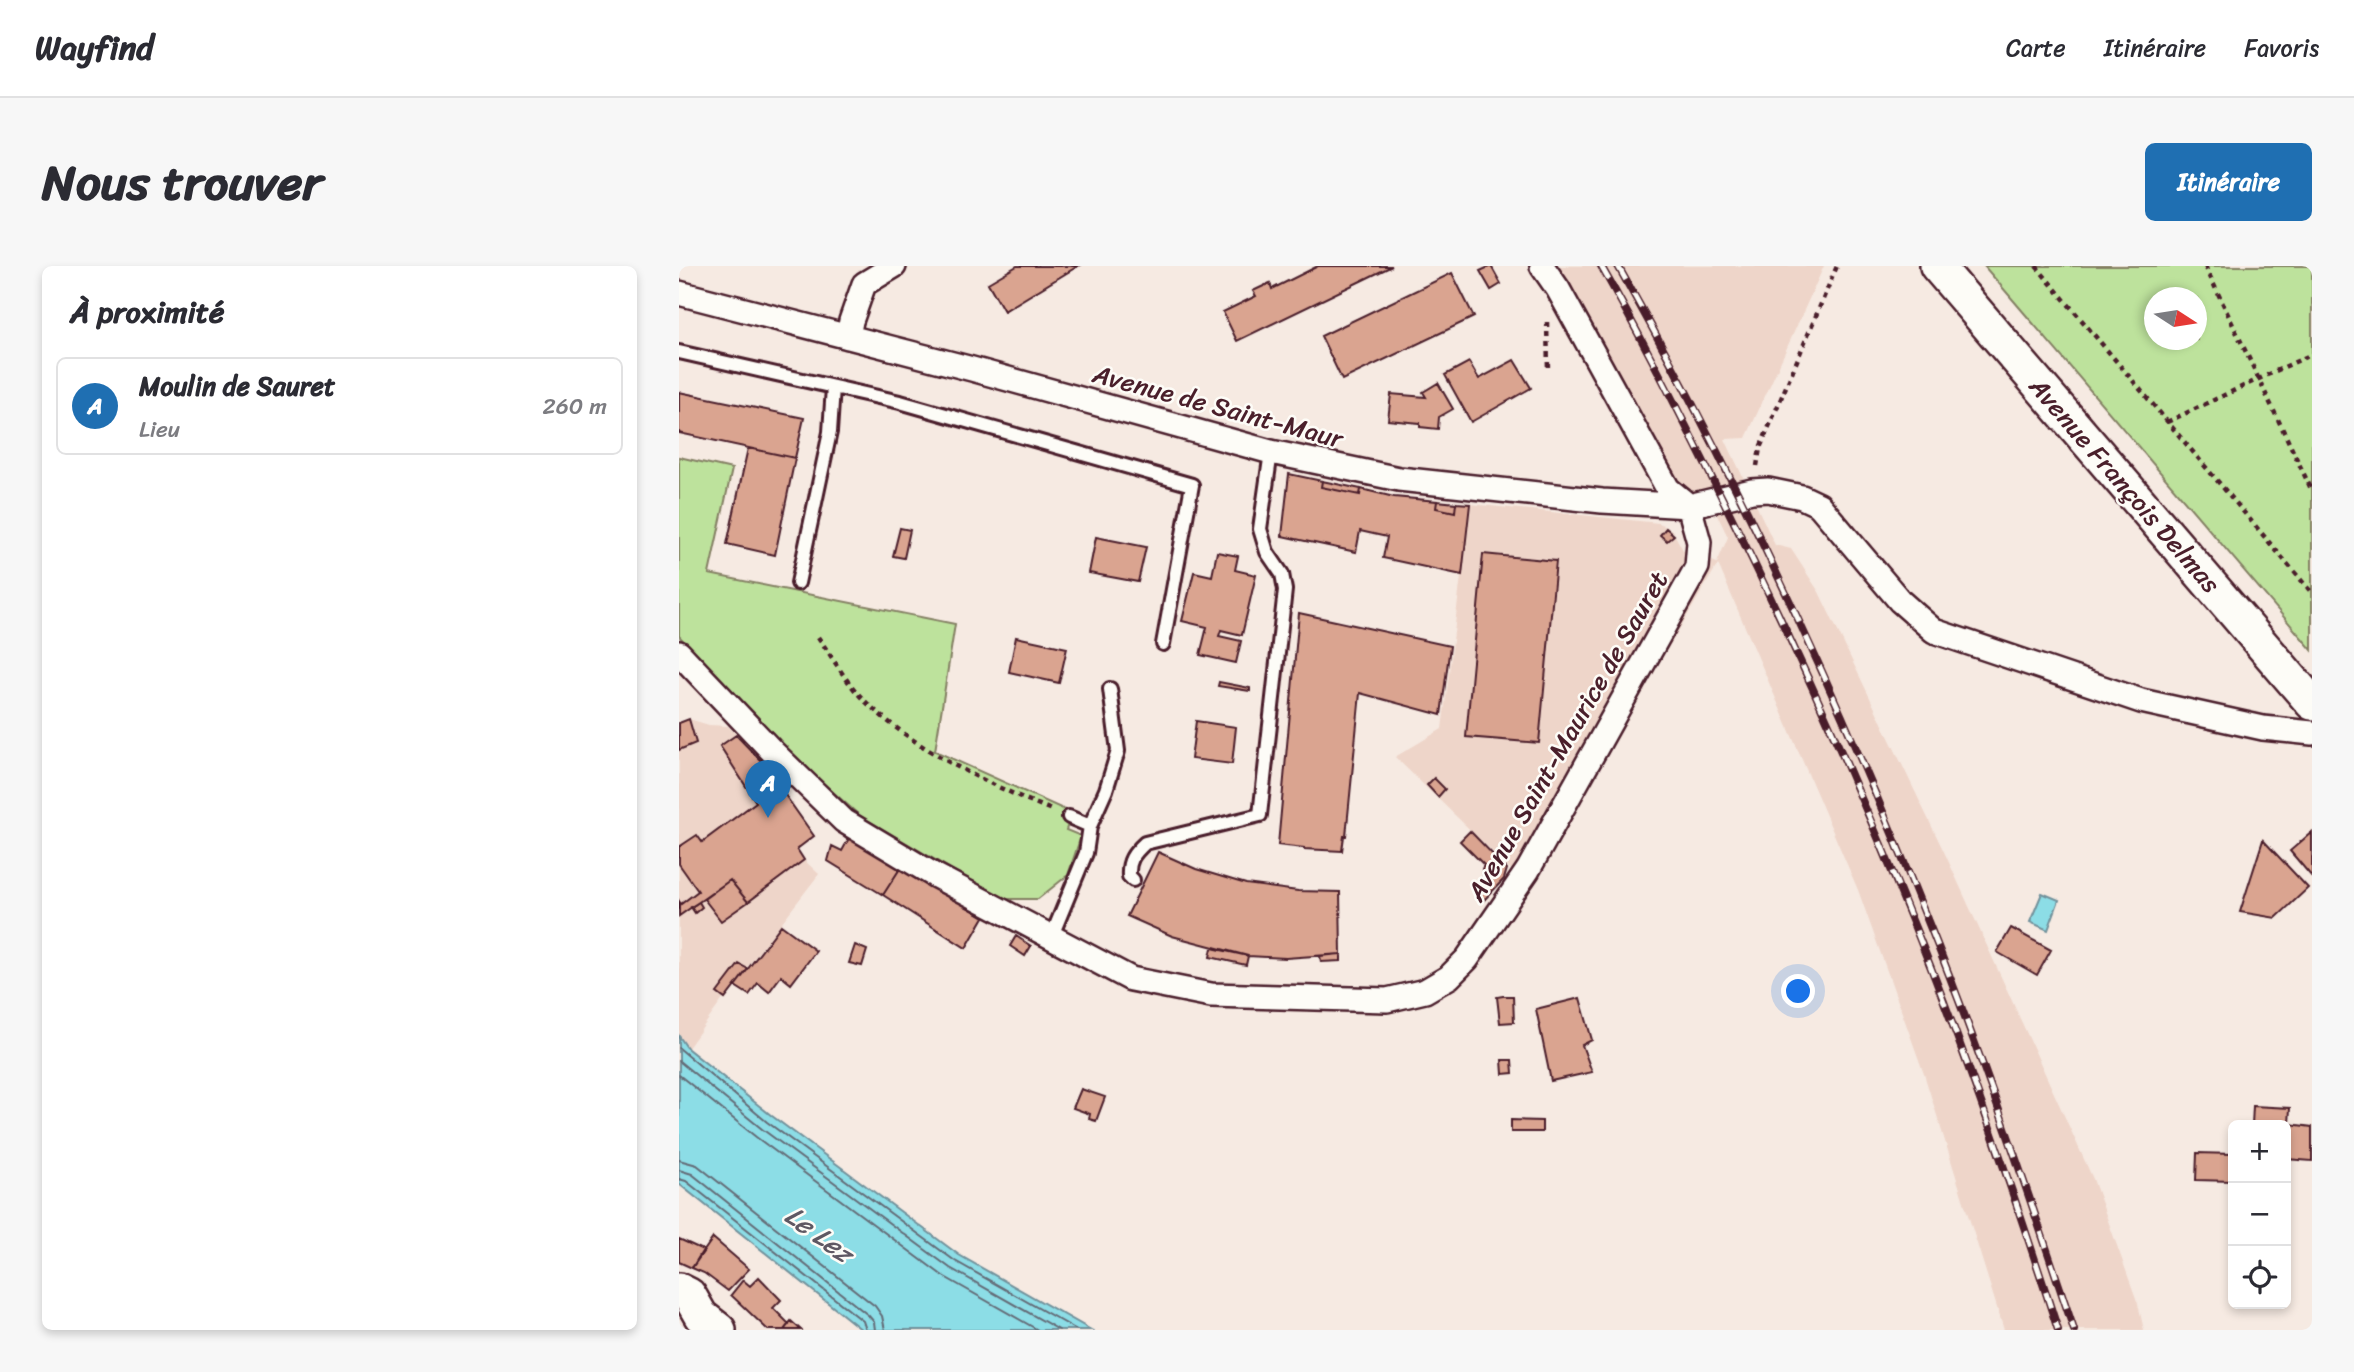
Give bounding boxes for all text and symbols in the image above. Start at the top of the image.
text: Wayfind [35,19,154,77]
text: Carte [2006,27,2066,69]
text: Itinéraire [2104,27,2206,69]
text: Favoris [2244,27,2319,69]
text: Nous trouver [42,139,322,226]
button: Itinéraire [2145,143,2312,221]
text: À proximité [70,285,224,339]
north arrow [2144,287,2207,350]
street label: Avenue de Saint-Maur [1087,350,1350,462]
text: Moulin de Sauret [139,363,335,409]
street label: Avenue François Delmas [2017,365,2233,604]
text: A [87,386,103,427]
text: 260 m [542,386,607,427]
text: Lieu [139,409,180,450]
street label: Avenue Saint-Maurice de Sauret [1453,562,1681,911]
pin: A [745,760,791,818]
your location [1781,974,1815,1008]
map controls [2228,1120,2291,1309]
button: + [2228,1120,2291,1183]
button: − [2228,1183,2291,1246]
water label: Le Lez [774,1192,867,1278]
button: locate [2228,1246,2291,1309]

